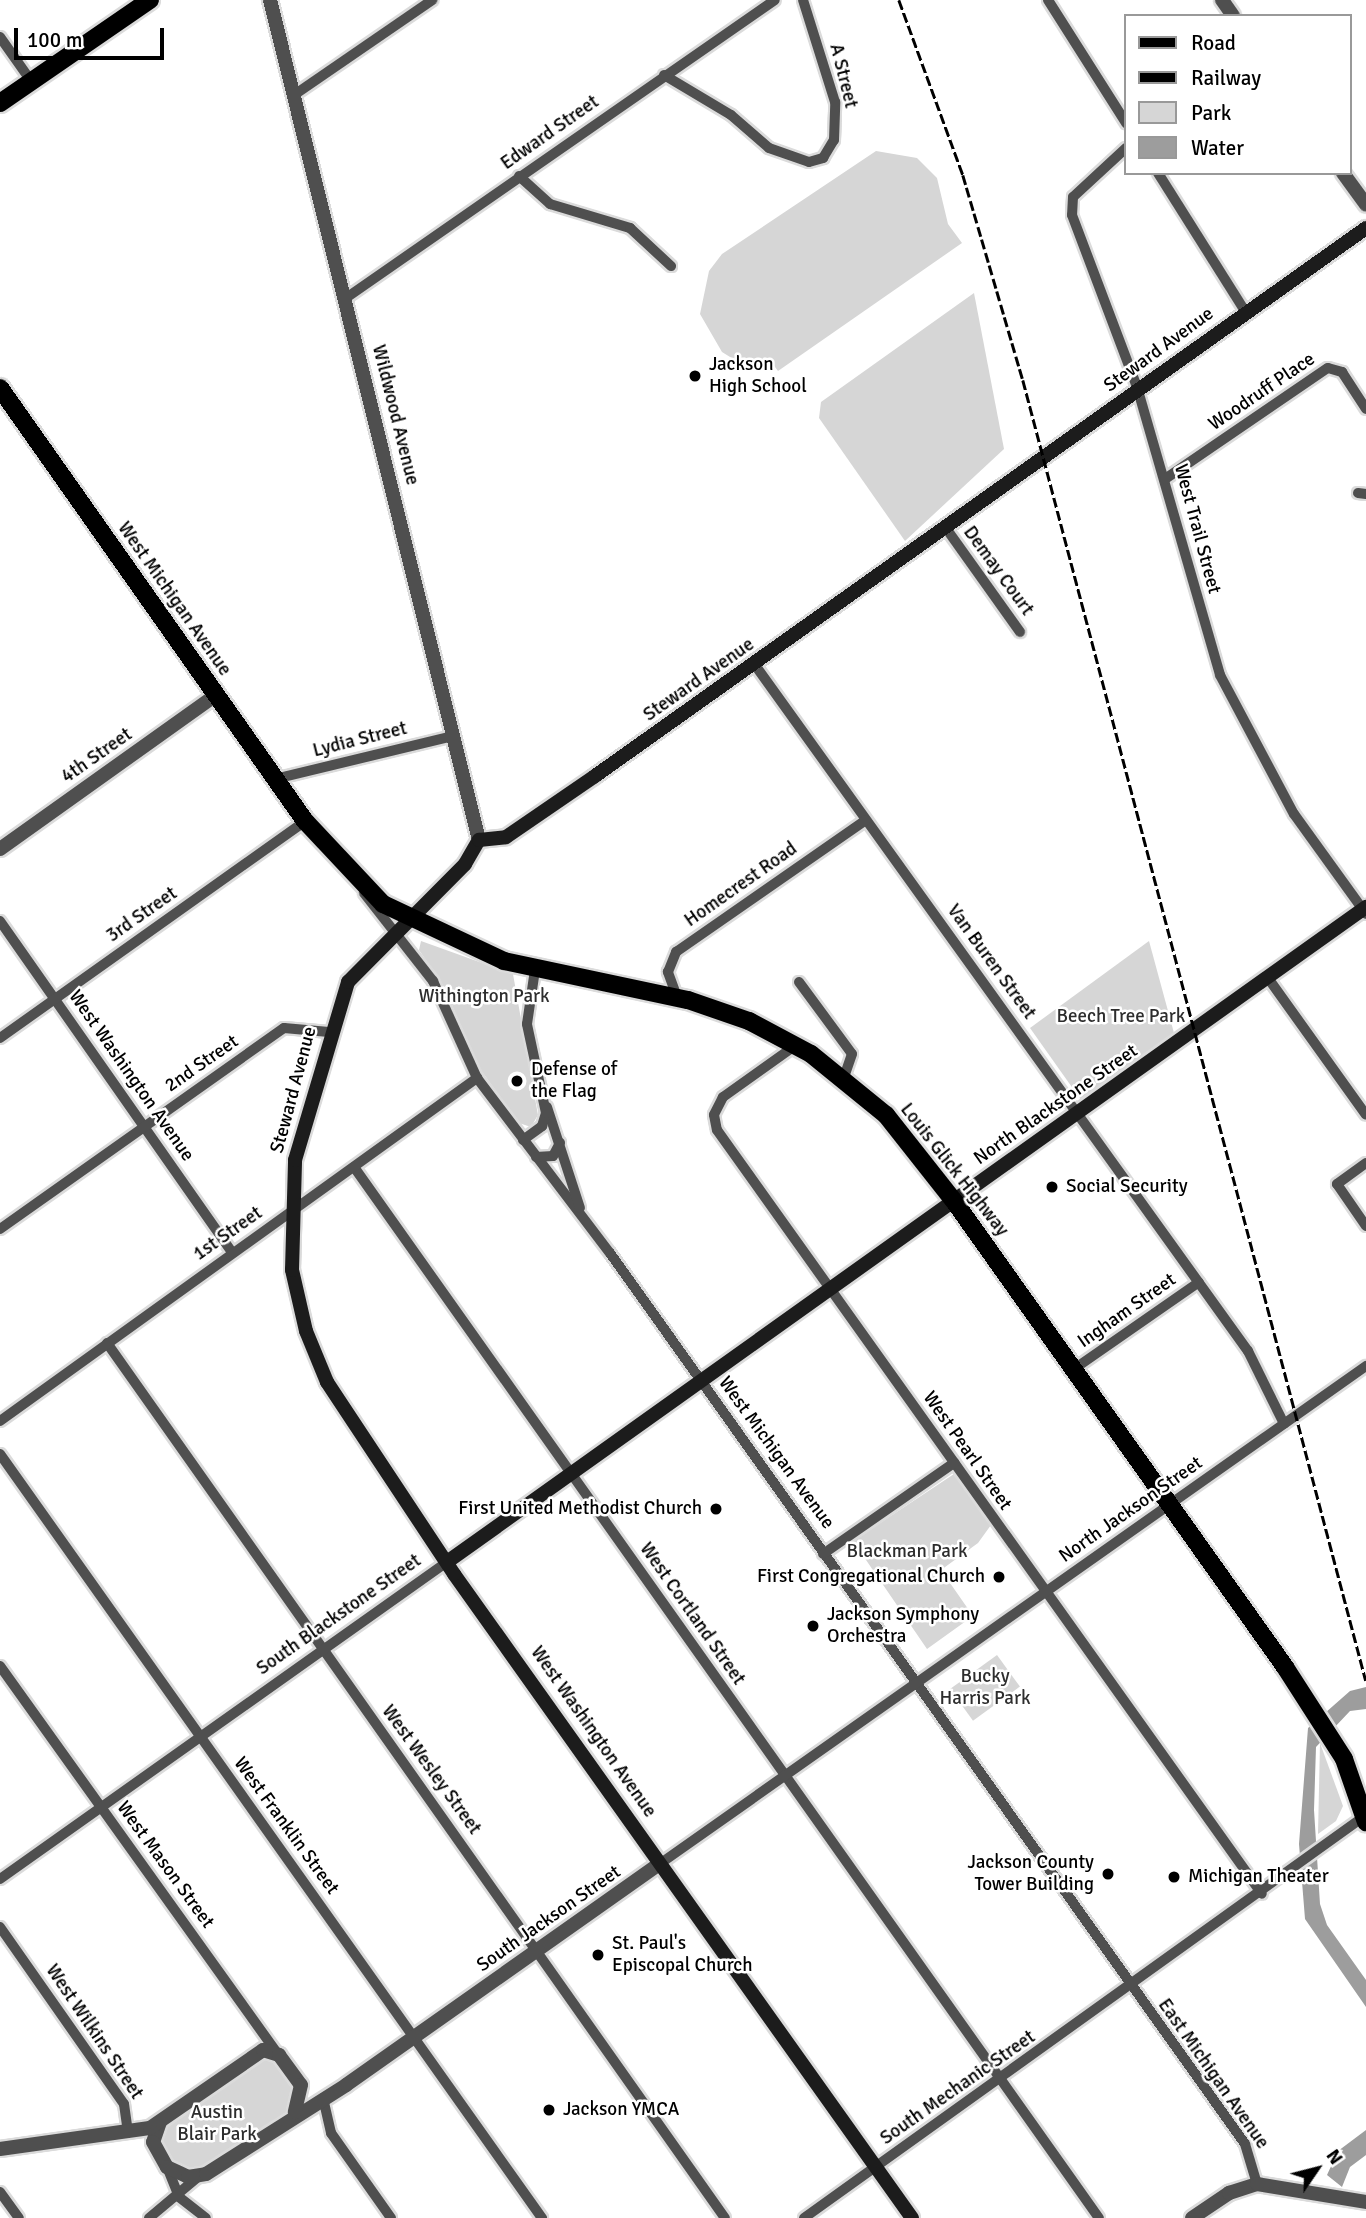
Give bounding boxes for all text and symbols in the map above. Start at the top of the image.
scale bar [18,14,168,58]
legend [1124,14,1352,175]
text: 100 m [27,27,82,53]
text: Road [1191,30,1236,56]
street label: A Street [824,42,862,110]
text: Railway [1191,65,1261,91]
street label: Edward Street [497,91,603,175]
text: Park [1191,100,1231,126]
text: Water [1191,135,1244,161]
street label: Steward Avenue [1100,303,1218,397]
street label: Wildwood Avenue [367,343,423,487]
street label: Woodruff Place [1205,348,1319,436]
place label: Jackson High School [709,354,807,398]
marker: Jackson High School [687,368,703,384]
street label: West Trail Street [1169,462,1225,596]
street label: West Michigan Avenue [112,518,236,680]
street label: Demay Court [958,522,1038,620]
street label: Steward Avenue [639,633,759,727]
street label: Lydia Street [311,717,409,763]
street label: 4th Street [57,723,137,789]
street label: Homecrest Road [680,838,802,932]
street label: 3rd Street [102,882,182,948]
street label: Van Buren Street [942,900,1040,1024]
street label: West Washington Avenue [63,986,199,1166]
park label: Withington Park [418,986,550,1008]
park label: Beech Tree Park [1057,1006,1185,1028]
street label: Steward Avenue [266,1024,322,1156]
street label: 2nd Street [161,1030,243,1098]
street label: North Blackstone Street [970,1040,1142,1170]
place label: Defense of the Flag [531,1059,617,1103]
marker: Defense of the Flag [509,1073,525,1089]
street label: Louis Glick Highway [895,1099,1013,1241]
place label: Social Security [1066,1176,1188,1198]
marker: Social Security [1044,1179,1060,1195]
street label: 1st Street [189,1202,267,1266]
street label: Ingham Street [1073,1269,1181,1353]
street label: West Michigan Avenue [713,1372,839,1534]
street label: West Pearl Street [918,1387,1016,1515]
street label: North Jackson Street [1055,1452,1207,1568]
place label: First United Methodist Church [458,1498,702,1520]
marker: First United Methodist Church [708,1501,724,1517]
street label: West Cortland Street [634,1538,750,1690]
park label: Blackman Park [847,1541,967,1563]
street label: South Blackstone Street [252,1550,426,1680]
place label: First Congregational Church [757,1566,985,1588]
marker: First Congregational Church [991,1569,1007,1585]
place label: Jackson Symphony Orchestra [827,1604,979,1648]
marker: Jackson Symphony Orchestra [805,1618,821,1634]
street label: West Washington Avenue [525,1642,661,1822]
park label: Bucky Harris Park [940,1666,1030,1710]
street label: West Wesley Street [376,1701,486,1839]
street label: West Franklin Street [228,1753,344,1899]
street label: West Mason Street [111,1797,219,1933]
place label: Jackson County Tower Building [968,1852,1094,1896]
street label: South Jackson Street [473,1861,625,1977]
marker: Jackson County Tower Building [1100,1866,1116,1882]
place label: Michigan Theater [1188,1866,1329,1888]
marker: Michigan Theater [1166,1869,1182,1885]
place label: St. Paul's Episcopal Church [612,1933,753,1977]
marker: St. Paul's Episcopal Church [590,1947,606,1963]
street label: West Wilkins Street [40,1960,148,2104]
street label: East Michigan Avenue [1153,1995,1273,2153]
street label: South Mechanic Street [876,2026,1040,2150]
place label: Jackson YMCA [563,2099,679,2121]
park label: Austin Blair Park [177,2102,257,2146]
marker: Jackson YMCA [541,2102,557,2118]
north arrow [1282,2134,1352,2204]
text: N [1321,2145,1348,2169]

